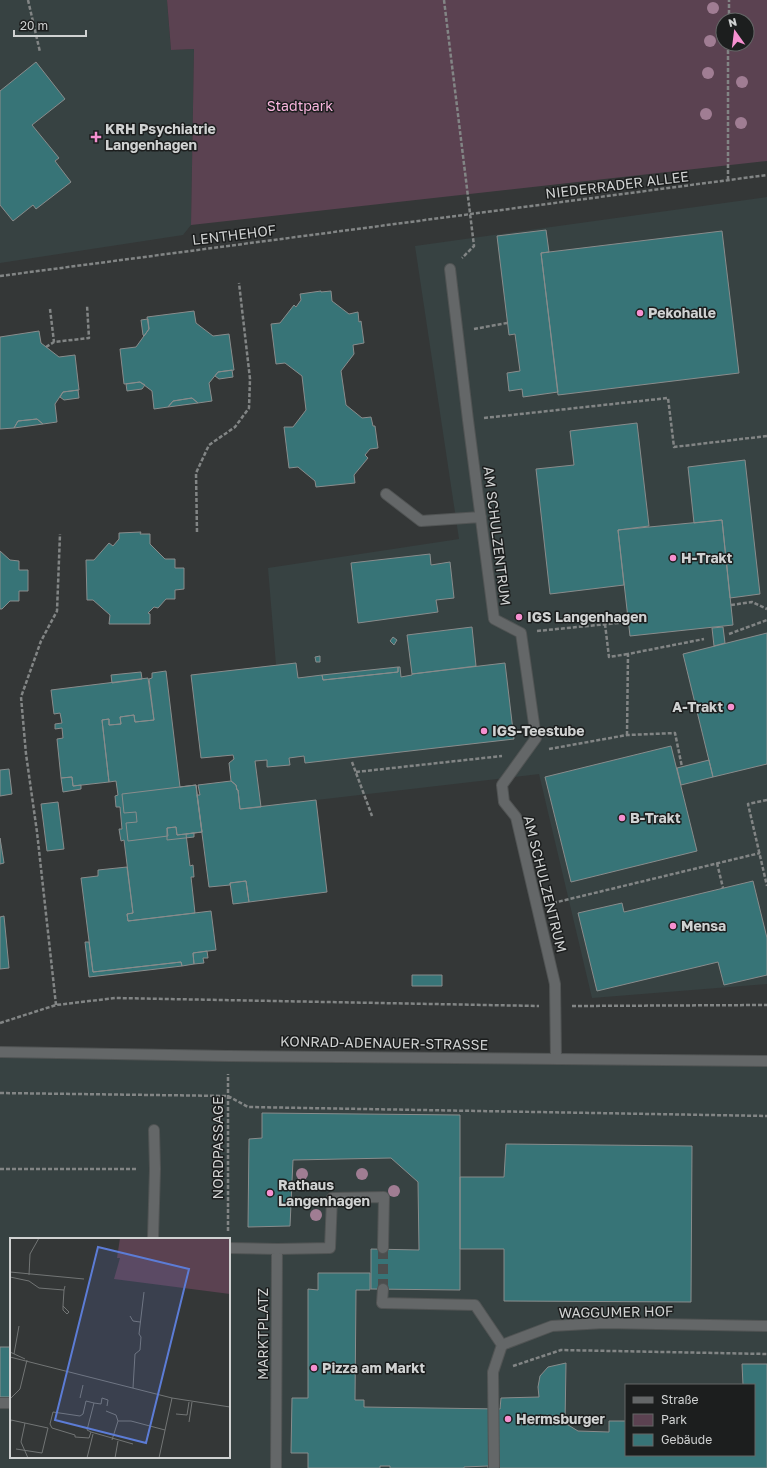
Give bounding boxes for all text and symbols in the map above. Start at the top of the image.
scale bar [14,12,86,38]
north arrow [715,12,755,52]
text: N [727,14,738,29]
text: 20 m [20,18,48,33]
park label: Stadtpark [267,97,333,114]
place label: KRH Psychiatrie Langenhagen [105,120,216,153]
marker: KRH Psychiatrie Langenhagen [90,131,102,143]
street label: NIEDERRADER ALLEE [544,167,690,202]
street label: LENTHEHOF [191,221,277,248]
place label: Pekohalle [648,304,716,321]
marker: Pekohalle [635,308,645,318]
street label: AM SCHULZENTRUM [481,465,514,607]
place label: H-Trakt [681,549,733,566]
marker: H-Trakt [668,553,678,563]
place label: IGS Langenhagen [527,608,647,625]
marker: IGS Langenhagen [514,612,524,622]
place label: A-Trakt [672,698,723,715]
marker: A-Trakt [726,702,736,712]
place label: IGS-Teestube [492,722,584,739]
marker: IGS-Teestube [479,726,489,736]
place label: B-Trakt [630,809,681,826]
marker: B-Trakt [617,813,627,823]
street label: AM SCHULZENTRUM [520,814,571,954]
place label: Mensa [681,917,726,934]
marker: Mensa [668,921,678,931]
street label: KONRAD-ADENAUER-STRASSE [280,1032,488,1053]
street label: NORDPASSAGE [209,1097,226,1199]
place label: Rathaus Langenhagen [278,1176,370,1209]
marker: Rathaus Langenhagen [265,1188,275,1198]
inset map [10,1238,230,1458]
street label: MARKTPLATZ [254,1288,271,1380]
street label: WAGGUMER HOF [559,1302,673,1321]
place label: Pizza am Markt [322,1359,425,1376]
marker: Pizza am Markt [309,1363,319,1373]
legend [625,1384,755,1456]
text: Straße [661,1392,699,1407]
place label: Hermsburger [516,1410,606,1427]
text: Park [661,1412,687,1427]
marker: Hermsburger [503,1414,513,1424]
text: Gebäude [661,1432,712,1447]

